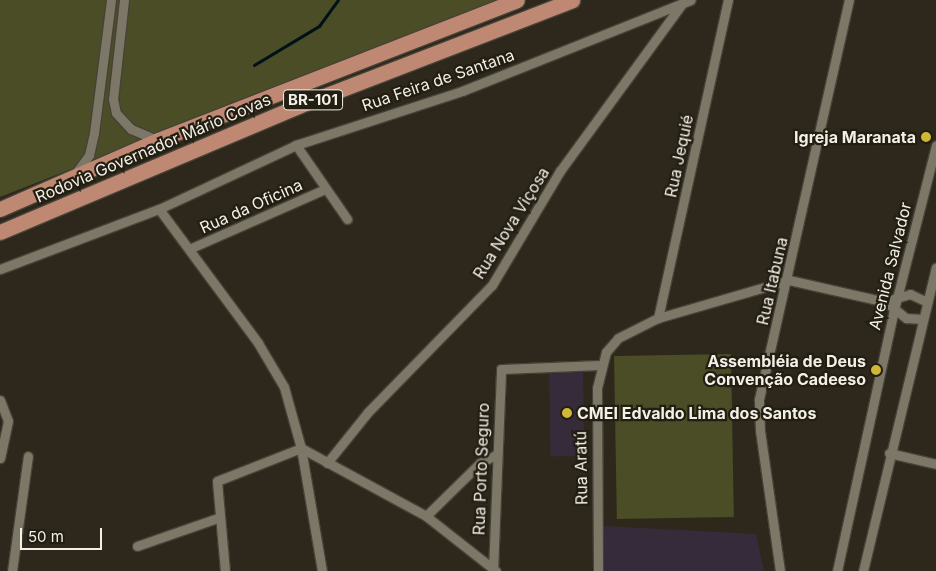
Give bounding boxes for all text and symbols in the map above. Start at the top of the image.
street label: Rua Feira de Santana [359,45,517,115]
road number: BR-101 [283,88,343,112]
street label: Rodovia Governador Mário Covas [32,90,274,206]
street label: Rua Jequié [661,113,697,199]
place label: Igreja Maranata [794,127,916,147]
marker: Igreja Maranata [920,131,932,143]
street label: Rua Nova Viçosa [469,164,553,282]
street label: Rua da Oficina [197,175,305,237]
street label: Avenida Salvador [865,200,915,332]
street label: Rua Itabuna [753,235,791,327]
place label: Assembléia de Deus Convenção Cadeeso [704,351,866,389]
marker: Assembléia de Deus Convenção Cadeeso [870,364,882,376]
street label: Rua Porto Seguro [469,402,493,536]
place label: CMEI Edvaldo Lima dos Santos [577,403,816,423]
marker: CMEI Edvaldo Lima dos Santos [561,407,573,419]
street label: Rua Aratú [571,431,591,505]
scale bar [22,518,105,550]
text: 50 m [28,527,64,546]

